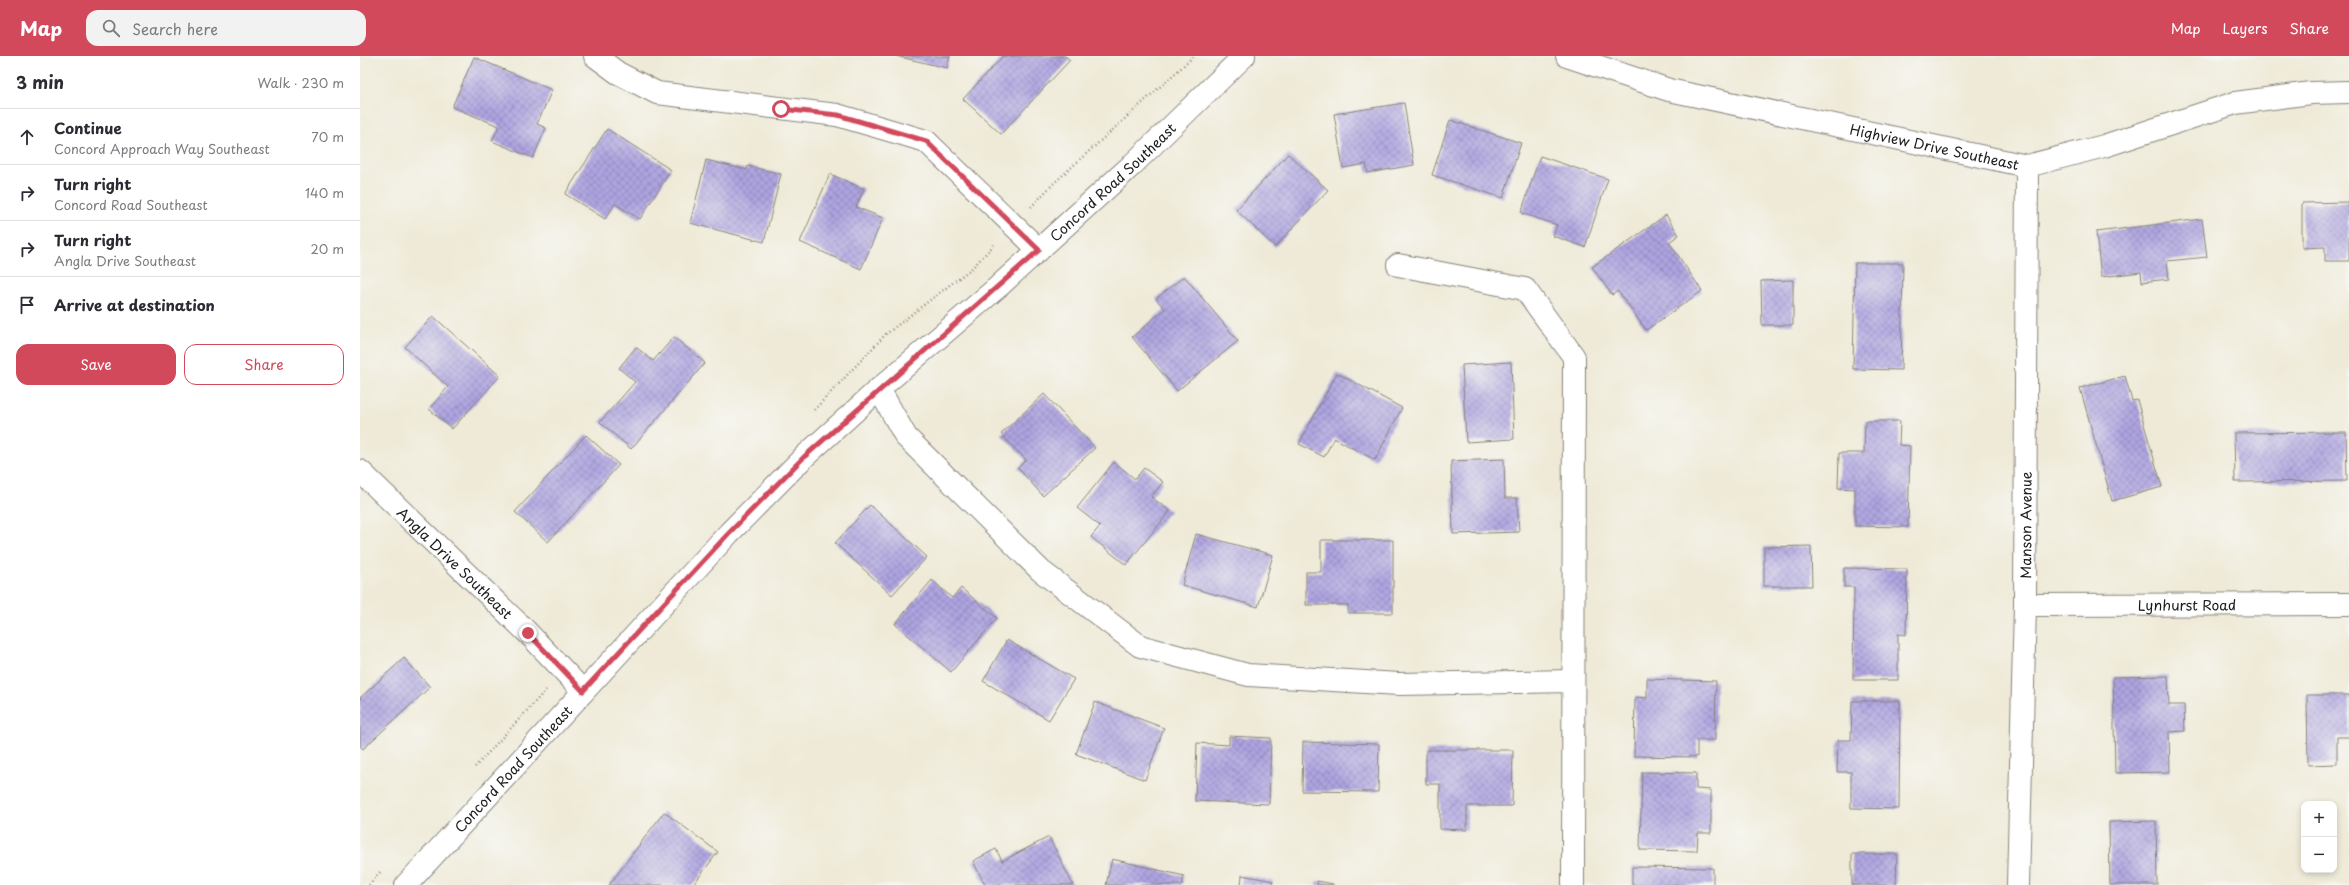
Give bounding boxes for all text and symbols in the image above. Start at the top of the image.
search box [86,10,366,46]
text: Map [20,14,62,42]
icon: search [100,17,122,39]
text: Search here [132,17,218,40]
text: Map [2171,18,2201,39]
text: Layers [2223,18,2268,39]
text: Share [2290,18,2329,39]
text: 3 min [16,69,64,95]
text: Walk · 230 m [257,73,344,92]
route start [772,100,790,118]
text: Continue [54,116,122,139]
street label: Concord Road Southeast [1045,117,1181,246]
street label: Highview Drive Southeast [1848,118,2021,175]
icon: ahead [16,126,38,148]
text: 70 m [311,127,344,146]
text: Concord Approach Way Southeast [54,139,270,158]
text: Turn right [54,172,131,195]
icon: right [16,182,38,204]
text: 140 m [305,183,344,202]
text: Concord Road Southeast [54,195,208,214]
text: Turn right [54,228,131,251]
icon: right [16,238,38,260]
text: 20 m [310,239,344,258]
text: Angla Drive Southeast [54,251,196,270]
text: Arrive at destination [54,293,215,316]
icon: arrive [16,294,38,316]
button: Save [16,344,176,385]
button: Share [184,344,344,385]
street label: Manson Avenue [2015,471,2036,579]
street label: Angla Drive Southeast [393,502,518,624]
street label: Lynhurst Road [2138,594,2236,615]
route end [519,624,537,642]
street label: Concord Road Southeast [449,700,577,837]
map controls [2301,801,2337,873]
button: + [2301,801,2337,837]
button: − [2301,837,2337,873]

